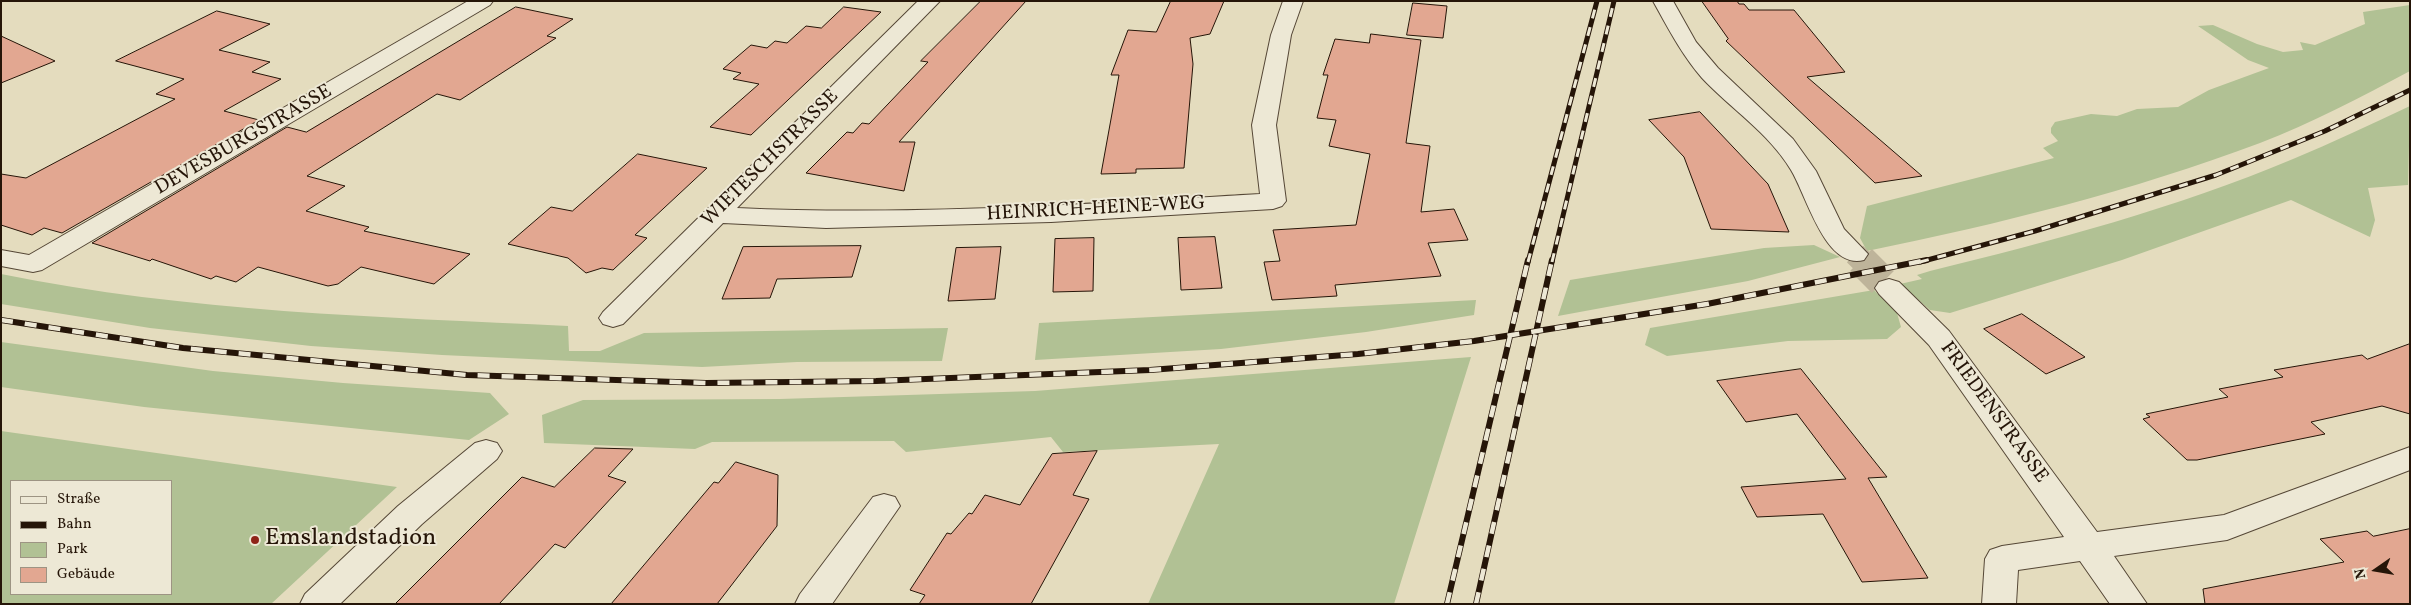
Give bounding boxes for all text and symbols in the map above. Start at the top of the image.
street label: DEVESBURGSTRASSE [151,80,337,202]
street label: WIETESCHSTRASSE [697,85,845,233]
street label: HEINRICH-HEINE-WEG [986,192,1206,228]
street label: FRIEDENSTRASSE [1934,338,2052,488]
legend [10,480,172,595]
text: Straße [57,489,100,510]
text: Bahn [57,514,92,535]
place label: Emslandstadion [265,526,436,554]
marker: Emslandstadion [249,534,261,546]
text: Park [57,539,88,560]
north arrow [2351,545,2401,595]
text: Gebäude [57,564,115,585]
text: N [2350,566,2371,581]

